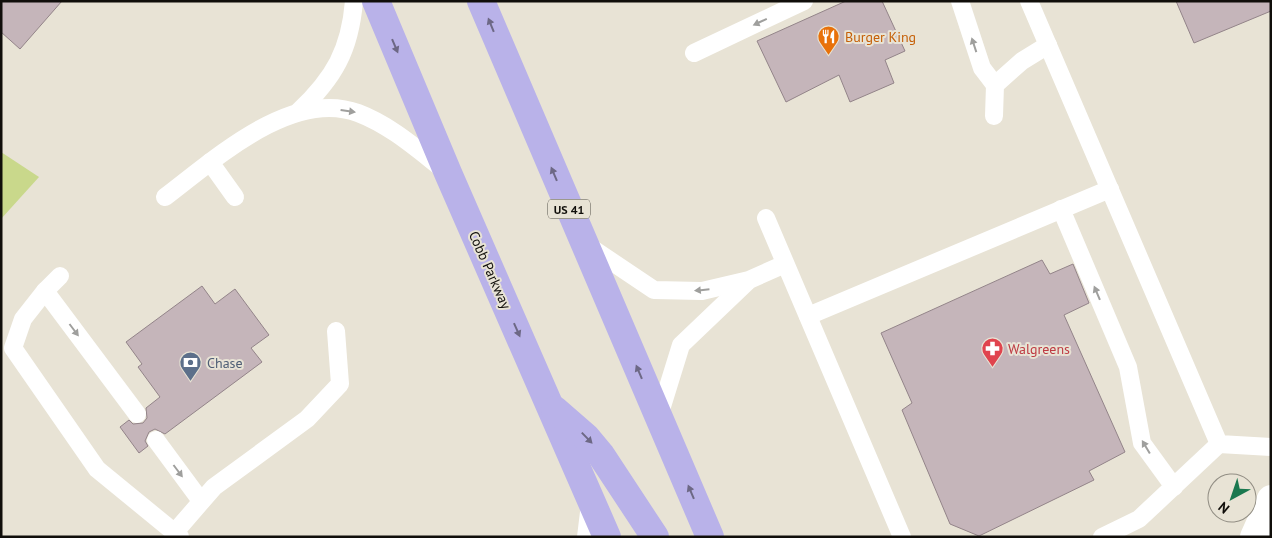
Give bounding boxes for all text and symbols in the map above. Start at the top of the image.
one-way arrow [486,18,494,32]
one-way arrow [753,18,767,26]
restaurant icon: Burger King [817,25,841,56]
place label: Burger King [845,28,916,46]
one-way arrow [970,37,978,52]
one-way arrow [391,39,399,53]
one-way arrow [340,107,356,115]
one-way arrow [550,167,558,181]
road number: US 41 [548,200,590,218]
street label: Cobb Parkway [465,228,515,312]
one-way arrow [693,286,709,294]
one-way arrow [1092,286,1100,301]
one-way arrow [69,323,79,337]
one-way arrow [513,323,521,337]
pharmacy icon: Walgreens [980,337,1004,368]
place label: Walgreens [1008,340,1070,358]
bank icon: Chase [179,351,203,382]
place label: Chase [207,354,243,372]
one-way arrow [635,365,643,379]
one-way arrow [580,432,592,444]
one-way arrow [1142,440,1151,454]
one-way arrow [173,464,184,477]
north arrow [1207,473,1257,523]
one-way arrow [686,485,694,499]
text: N [1214,498,1233,518]

